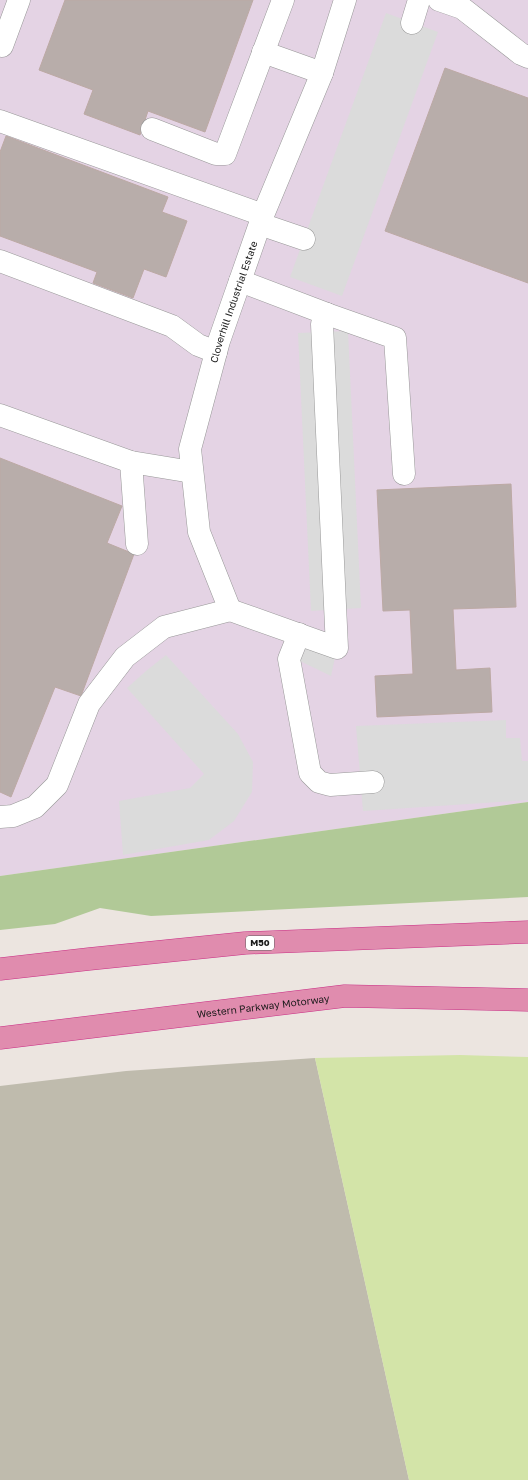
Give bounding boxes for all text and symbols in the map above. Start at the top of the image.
street label: Cloverhill Industrial Estate [207,239,260,364]
road number: M50 [246,936,274,950]
street label: Western Parkway Motorway [196,992,330,1020]

